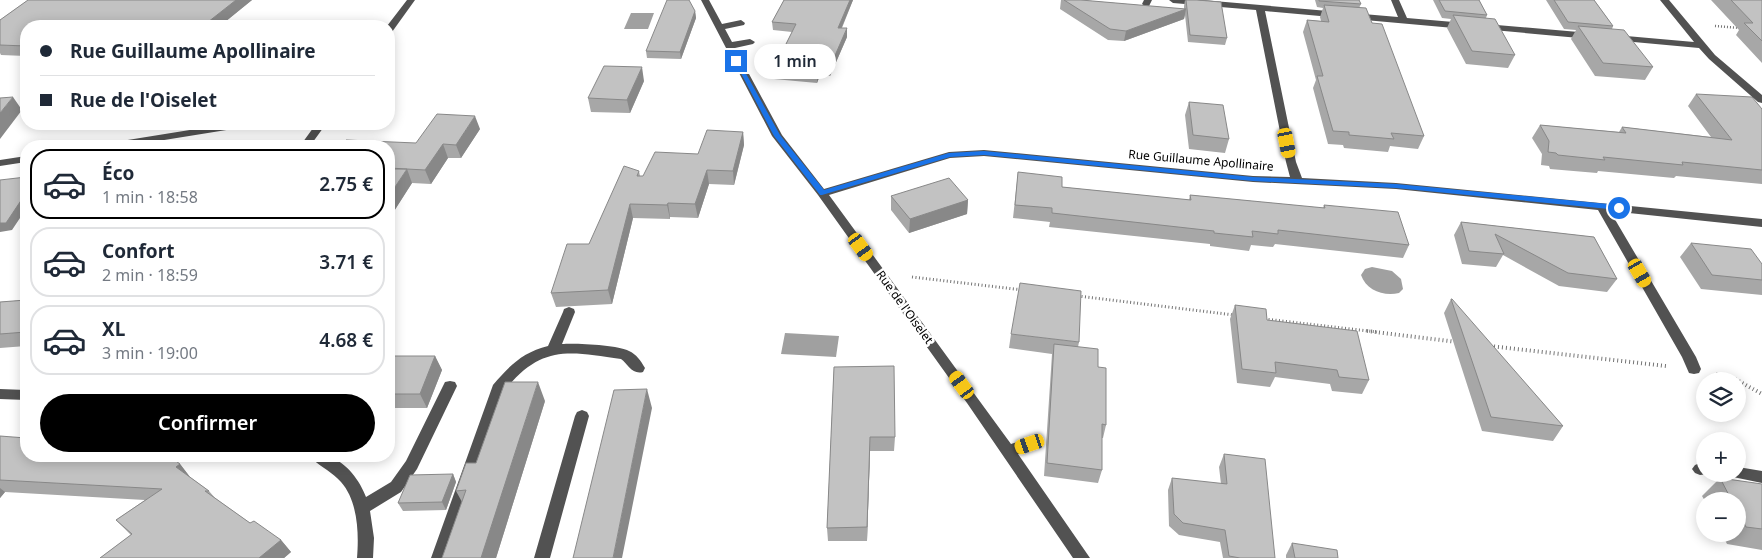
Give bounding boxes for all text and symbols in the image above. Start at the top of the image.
text: Rue Guillaume Apollinaire [70,38,316,64]
callout: 1 min [754,44,836,78]
route end [725,50,747,72]
text: 1 min [773,50,817,72]
text: Rue de l'Oiselet [70,87,217,113]
car [1276,127,1297,159]
street label: Rue Guillaume Apollinaire [1128,145,1275,175]
text: Éco [102,160,134,186]
icon: car [42,162,87,207]
text: 2.75 € [319,171,373,197]
text: 1 min · 18:58 [102,186,198,208]
route start [1608,197,1630,219]
car [846,230,875,264]
text: Confort [102,238,174,264]
icon: car [42,240,87,285]
text: 3.71 € [319,249,373,275]
car [1626,256,1653,290]
text: 2 min · 18:59 [102,264,198,286]
street label: Rue de l'Oiselet [873,267,938,348]
text: XL [102,316,125,342]
icon: car [42,318,87,363]
text: 4.68 € [319,327,373,353]
text: 3 min · 19:00 [102,342,198,364]
car [947,368,976,402]
map controls [1696,372,1746,542]
button: layers [1696,372,1746,422]
button: Confirmer [40,394,375,452]
car [1013,432,1046,456]
button: + [1696,432,1746,482]
button: − [1696,492,1746,542]

